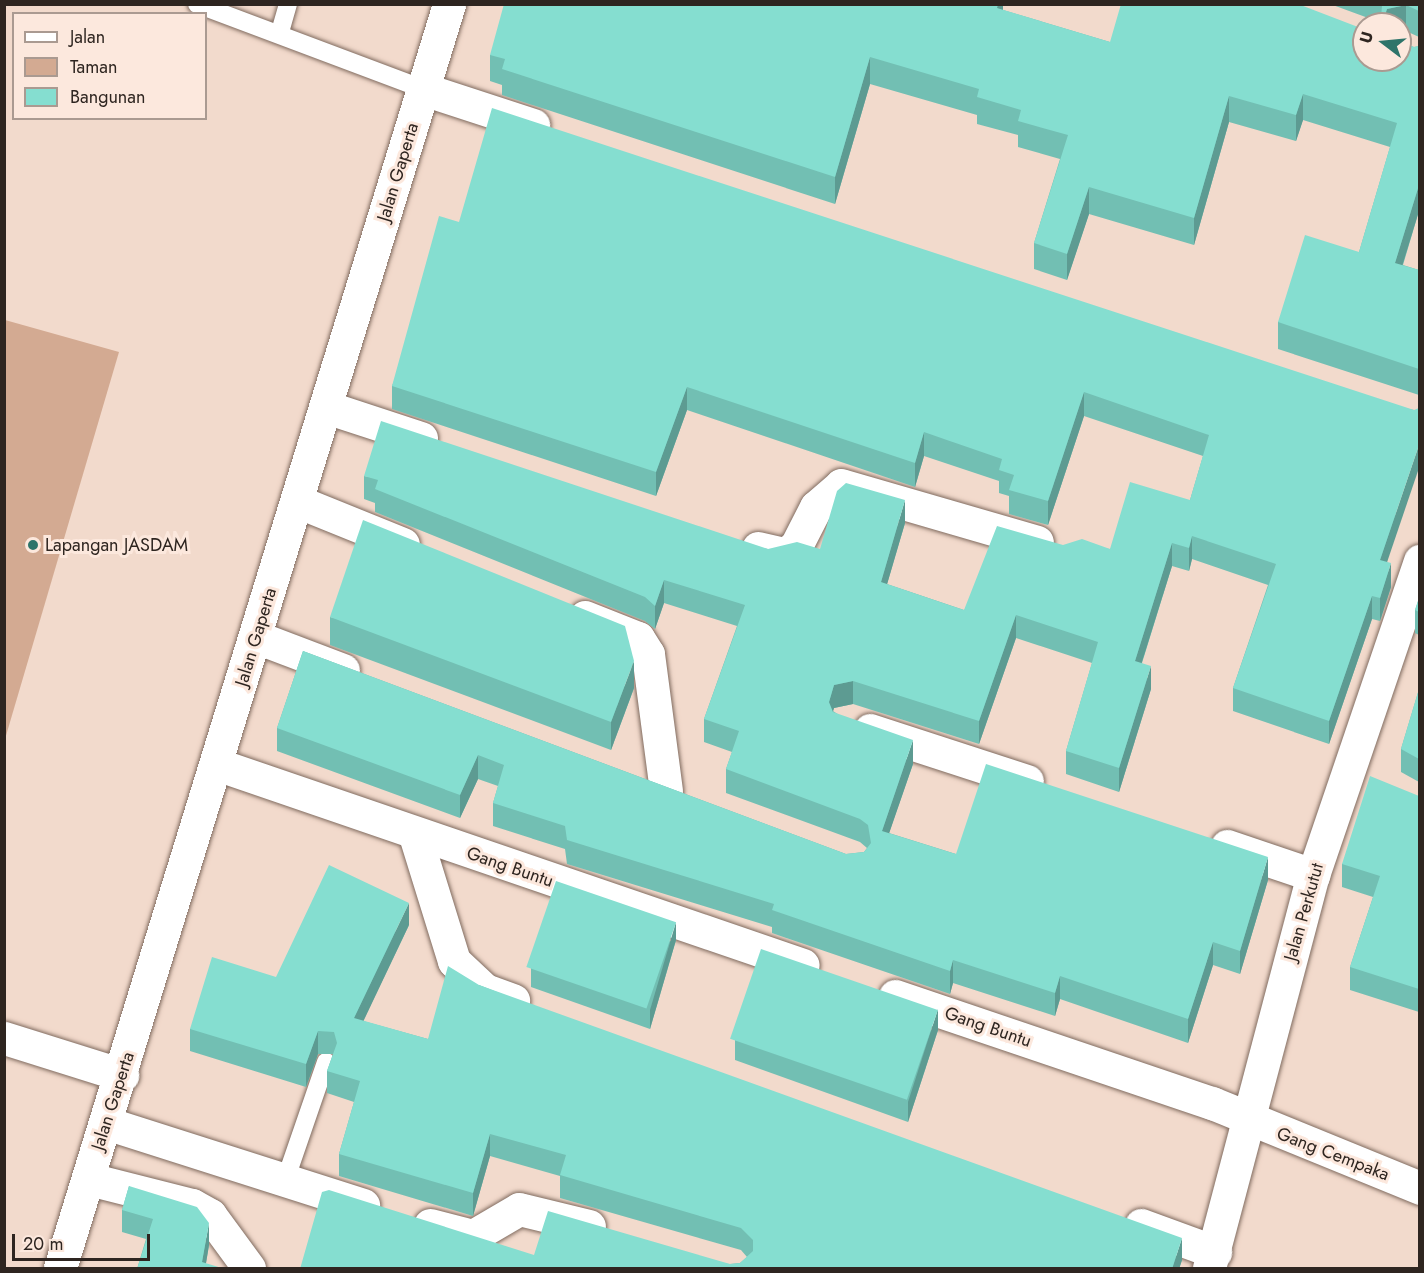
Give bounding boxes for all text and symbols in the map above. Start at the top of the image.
legend [12,12,207,120]
north arrow [1352,12,1412,72]
text: Jalan [70,24,105,50]
text: U [1354,29,1379,46]
text: Taman [70,54,117,80]
text: Bangunan [70,84,145,110]
street label: Jalan Gaperta [373,120,423,224]
place label: Lapangan JASDAM [45,534,188,556]
marker: Lapangan JASDAM [26,538,40,552]
street label: Jalan Gaperta [231,585,281,689]
street label: Gang Buntu [464,842,556,892]
street label: Jalan Perkutut [1280,861,1328,963]
street label: Gang Buntu [942,1002,1034,1052]
street label: Jalan Gaperta [87,1049,139,1153]
street label: Gang Cempaka [1274,1123,1392,1185]
scale bar [15,1222,153,1260]
text: 20 m [23,1231,63,1257]

